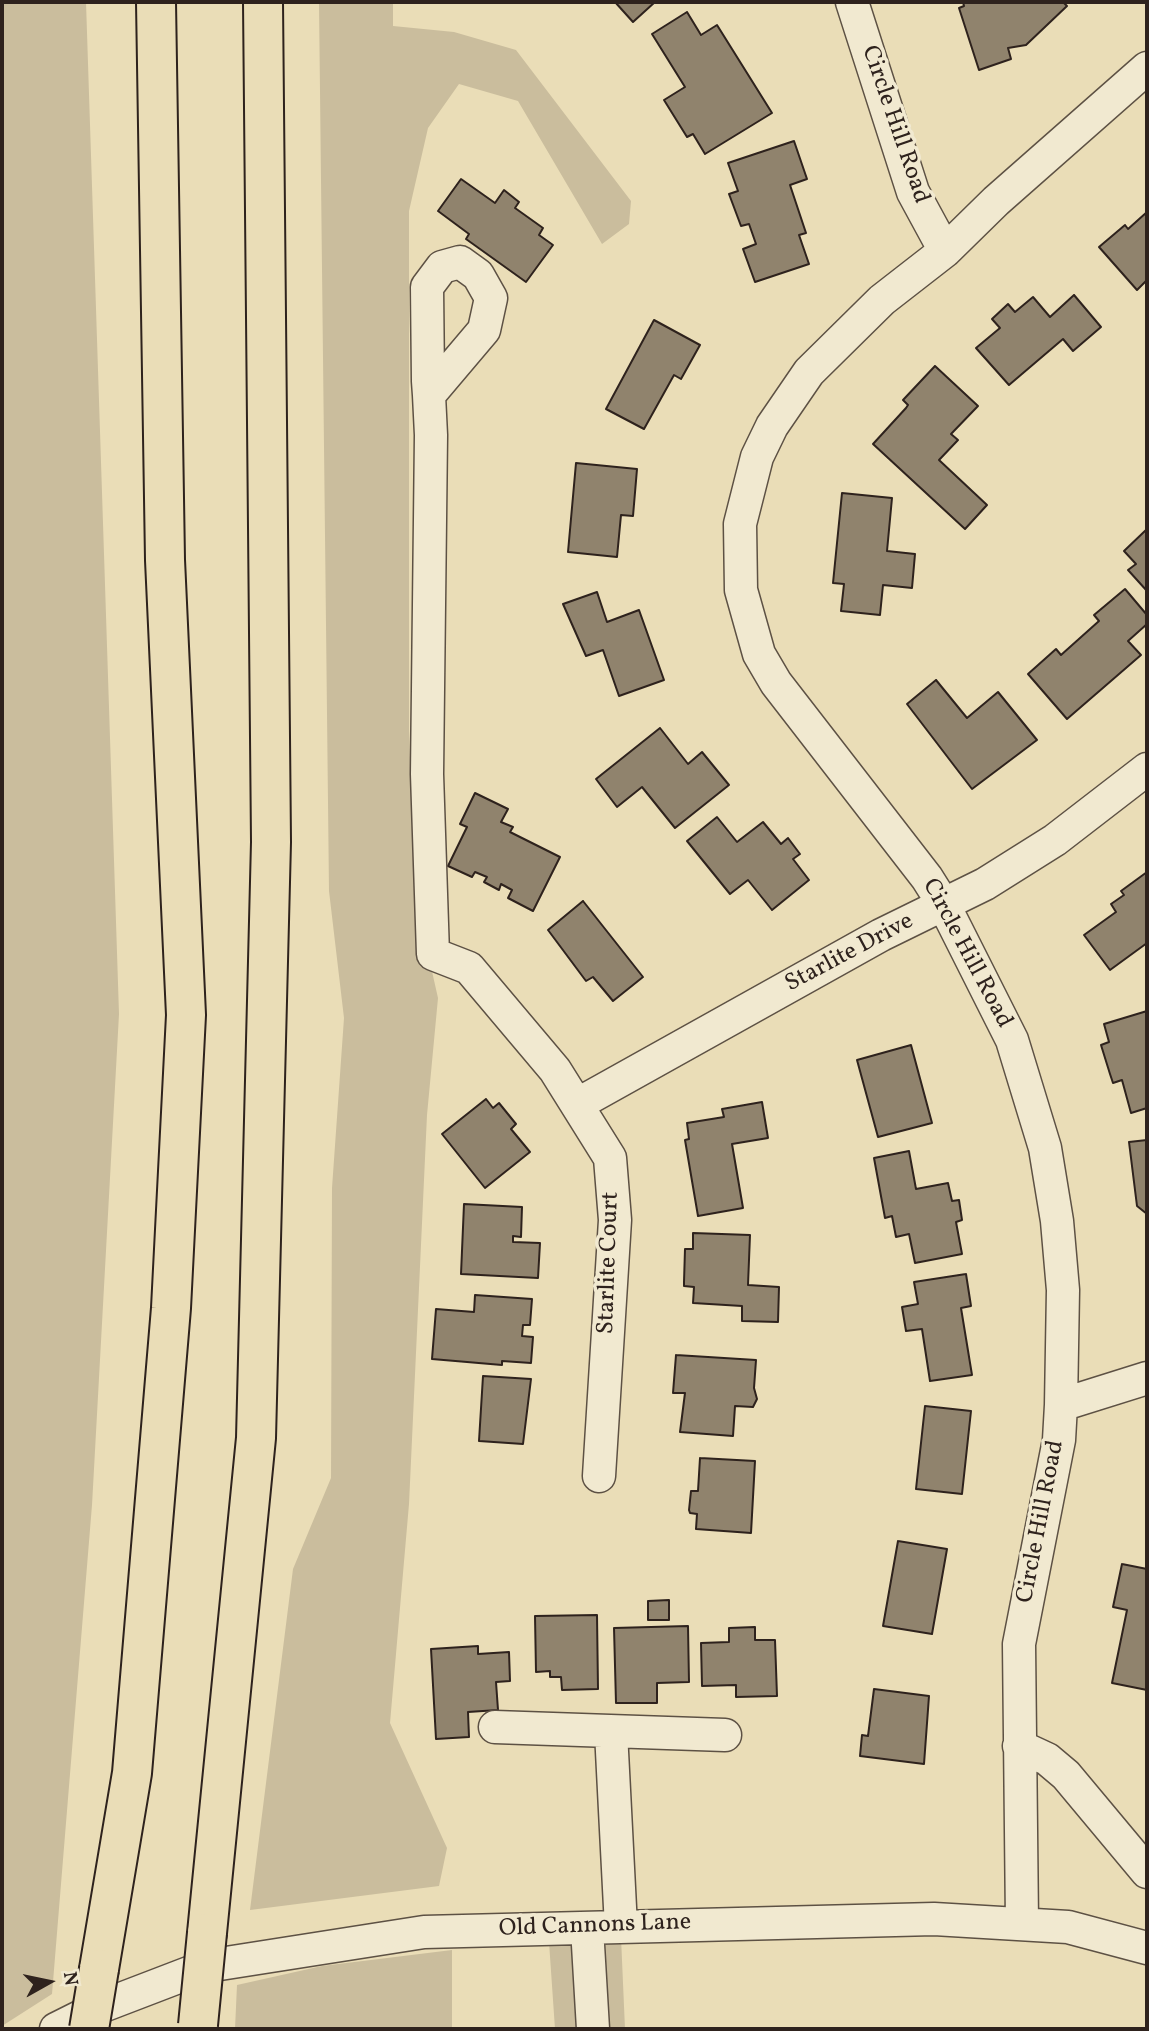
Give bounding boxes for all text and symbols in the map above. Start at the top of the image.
street label: Circle Hill Road [854,42,934,208]
street label: Circle Hill Road [915,874,1017,1034]
street label: Starlite Drive [781,908,919,1000]
street label: Starlite Court [593,1191,627,1335]
street label: Circle Hill Road [1012,1438,1072,1606]
street label: Old Cannons Lane [498,1909,692,1945]
north arrow [14,1947,84,2017]
text: N [56,1970,84,1988]

